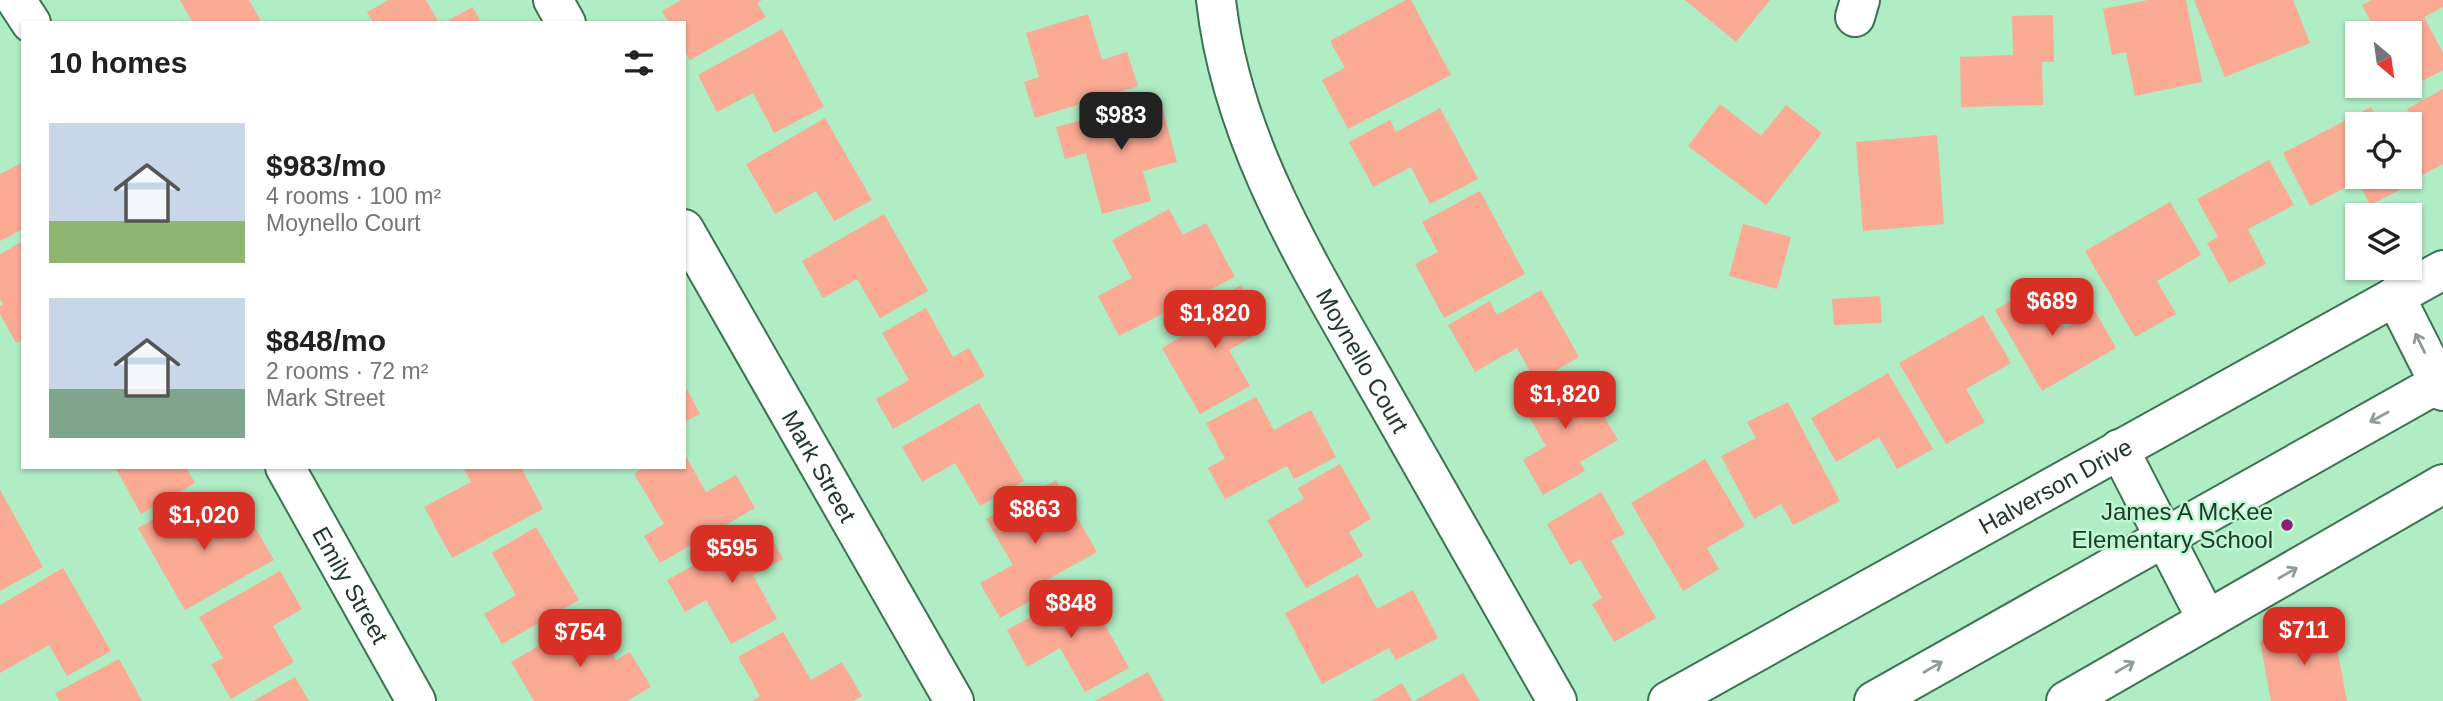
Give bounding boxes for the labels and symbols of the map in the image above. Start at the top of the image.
north arrow [2345,21,2422,98]
pin: $983 [1080,92,1162,152]
pin: $689 [2011,278,2093,338]
street label: Moynello Court [1311,283,1415,437]
pin: $1,820 [1158,290,1272,350]
one-way arrow [2412,333,2426,354]
pin: $1,820 [1508,372,1622,431]
street label: Mark Street [777,405,862,527]
one-way arrow [2370,410,2390,424]
street label: Halverson Drive [1974,432,2136,539]
pin: $863 [994,486,1076,546]
pin: $1,020 [147,492,261,552]
place label: James A McKee Elementary School [2072,498,2273,553]
marker: James A McKee Elementary School [2279,517,2295,533]
street label: Emily Street [308,522,395,648]
pin: $595 [691,526,773,585]
one-way arrow [2277,566,2297,580]
pin: $848 [1030,580,1112,640]
pin: $711 [2263,608,2345,667]
pin: $754 [539,610,621,669]
one-way arrow [1923,660,1943,674]
one-way arrow [2115,660,2135,674]

